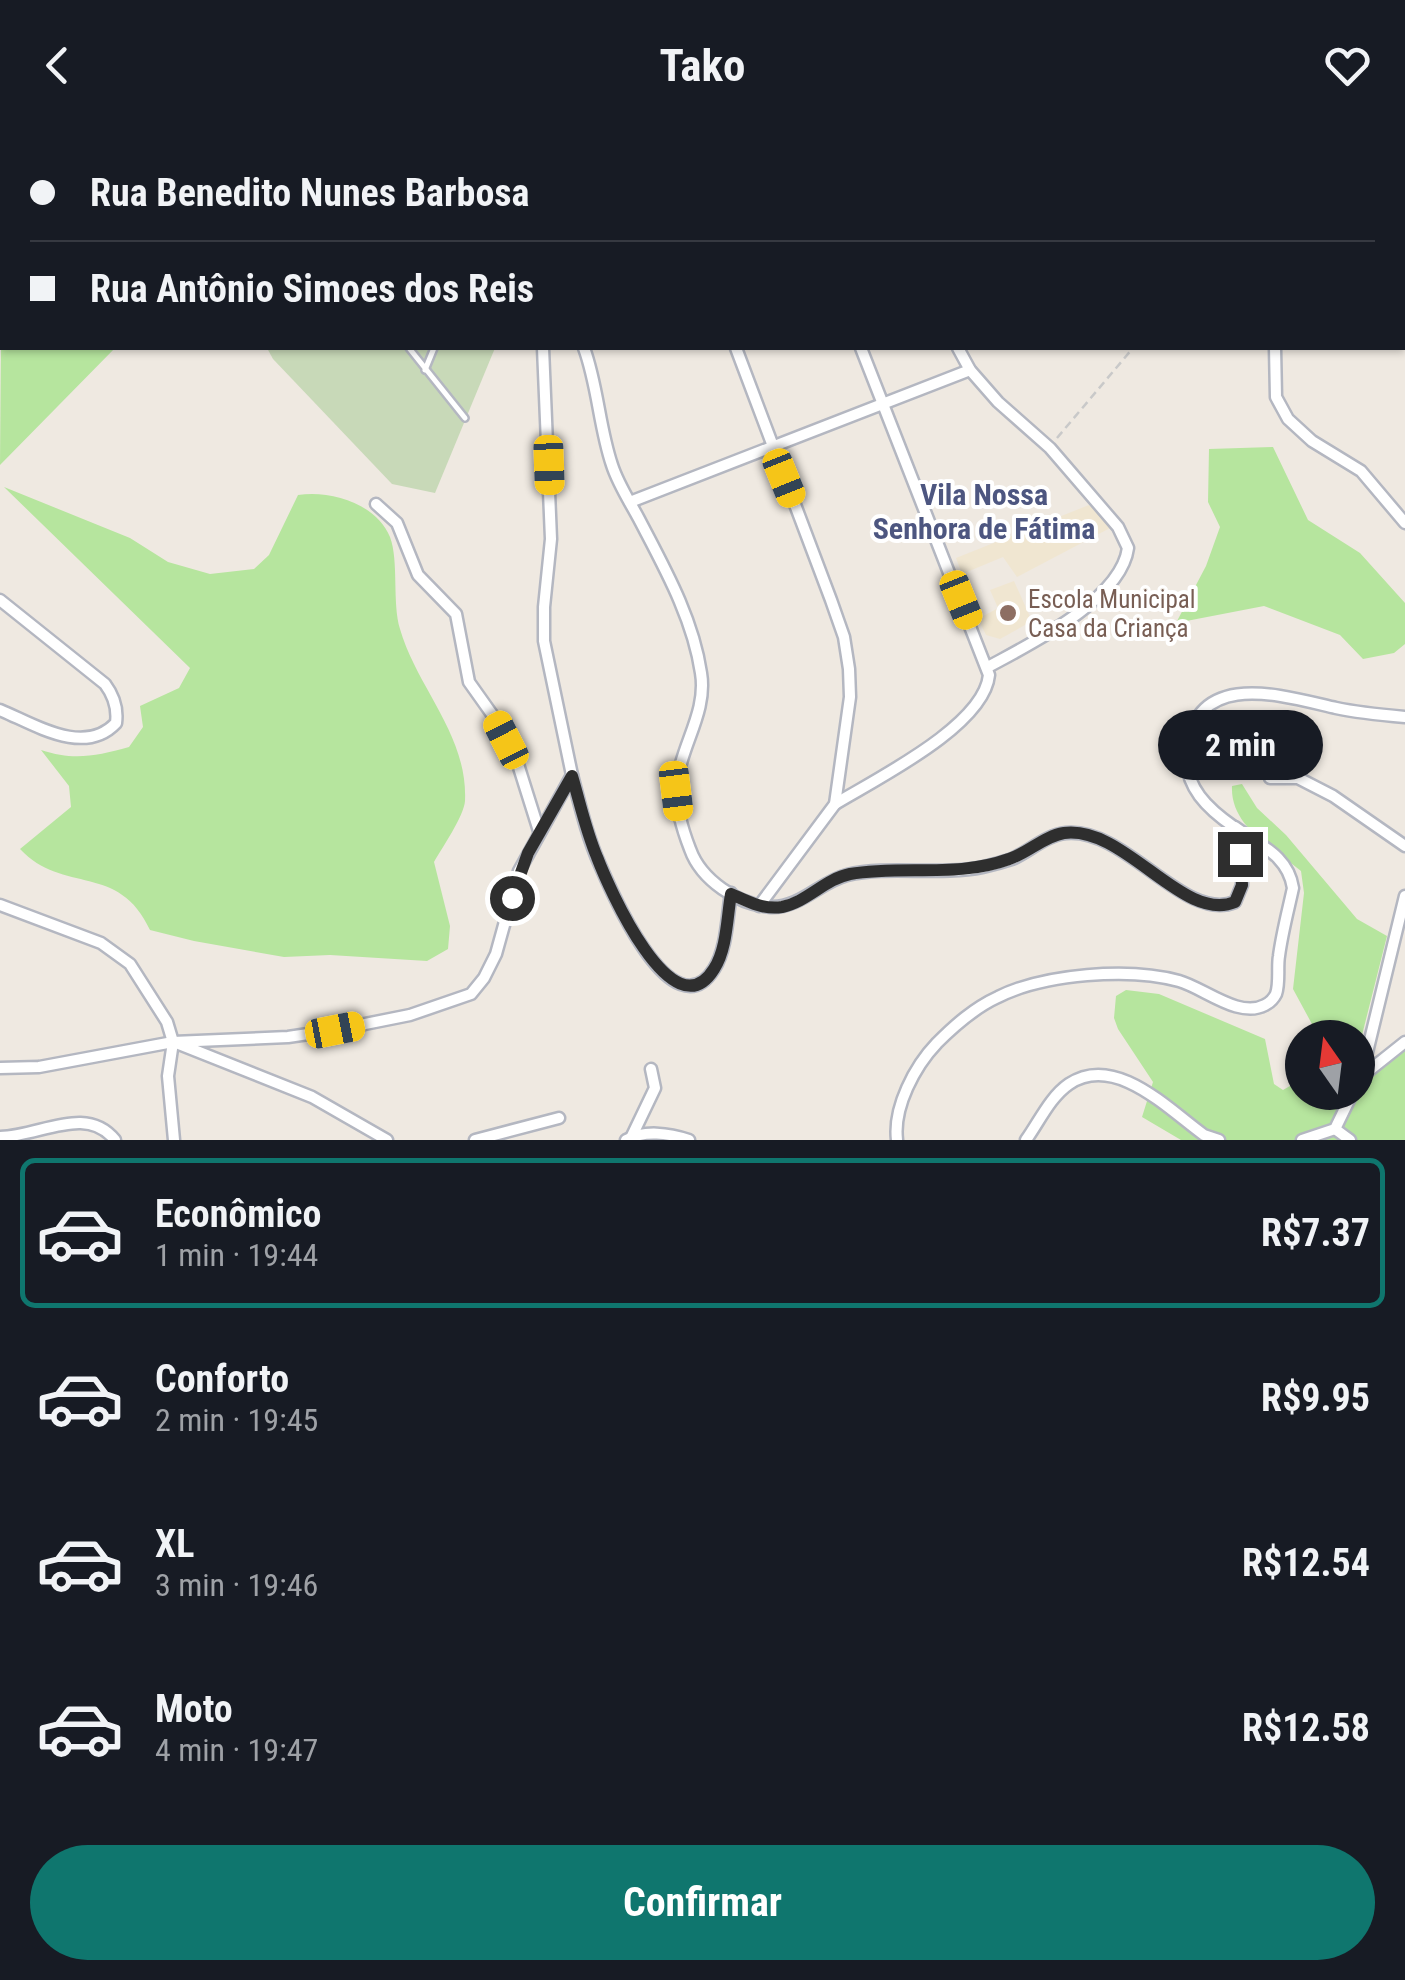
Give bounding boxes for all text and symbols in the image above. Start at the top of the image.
icon: back [30,38,85,93]
icon: heart [1320,38,1375,93]
text: Tako [660,39,745,92]
text: Rua Benedito Nunes Barbosa [90,171,529,215]
text: Rua Antônio Simoes dos Reis [90,267,534,311]
car [533,434,565,496]
car [759,445,809,511]
district label: Vila Nossa Senhora de Fátima [873,477,1095,546]
car [936,567,986,633]
place label: Escola Municipal Casa da Criança [1028,585,1196,643]
marker: Escola Municipal Casa da Criança [997,602,1019,624]
car [479,706,533,774]
callout: 2 min [1158,709,1322,779]
text: 2 min [1205,726,1276,764]
car [657,759,695,823]
route end [1218,832,1263,877]
route start [490,876,535,921]
car [303,1010,367,1050]
north arrow [1285,1020,1375,1110]
map controls [1285,1020,1375,1110]
icon: car [35,1188,125,1278]
text: Econômico [155,1192,321,1236]
text: R$7.37 [1261,1211,1370,1255]
text: 1 min · 19:44 [155,1236,318,1274]
icon: car [35,1353,125,1443]
text: Conforto [155,1357,289,1401]
text: R$9.95 [1261,1376,1370,1420]
text: 2 min · 19:45 [155,1401,318,1439]
icon: car [35,1518,125,1608]
text: XL [155,1522,194,1566]
text: R$12.54 [1242,1541,1370,1585]
text: 3 min · 19:46 [155,1566,318,1604]
icon: car [35,1683,125,1773]
text: Moto [155,1687,233,1731]
text: R$12.58 [1242,1706,1370,1750]
text: 4 min · 19:47 [155,1731,318,1769]
button: Confirmar [30,1845,1375,1960]

